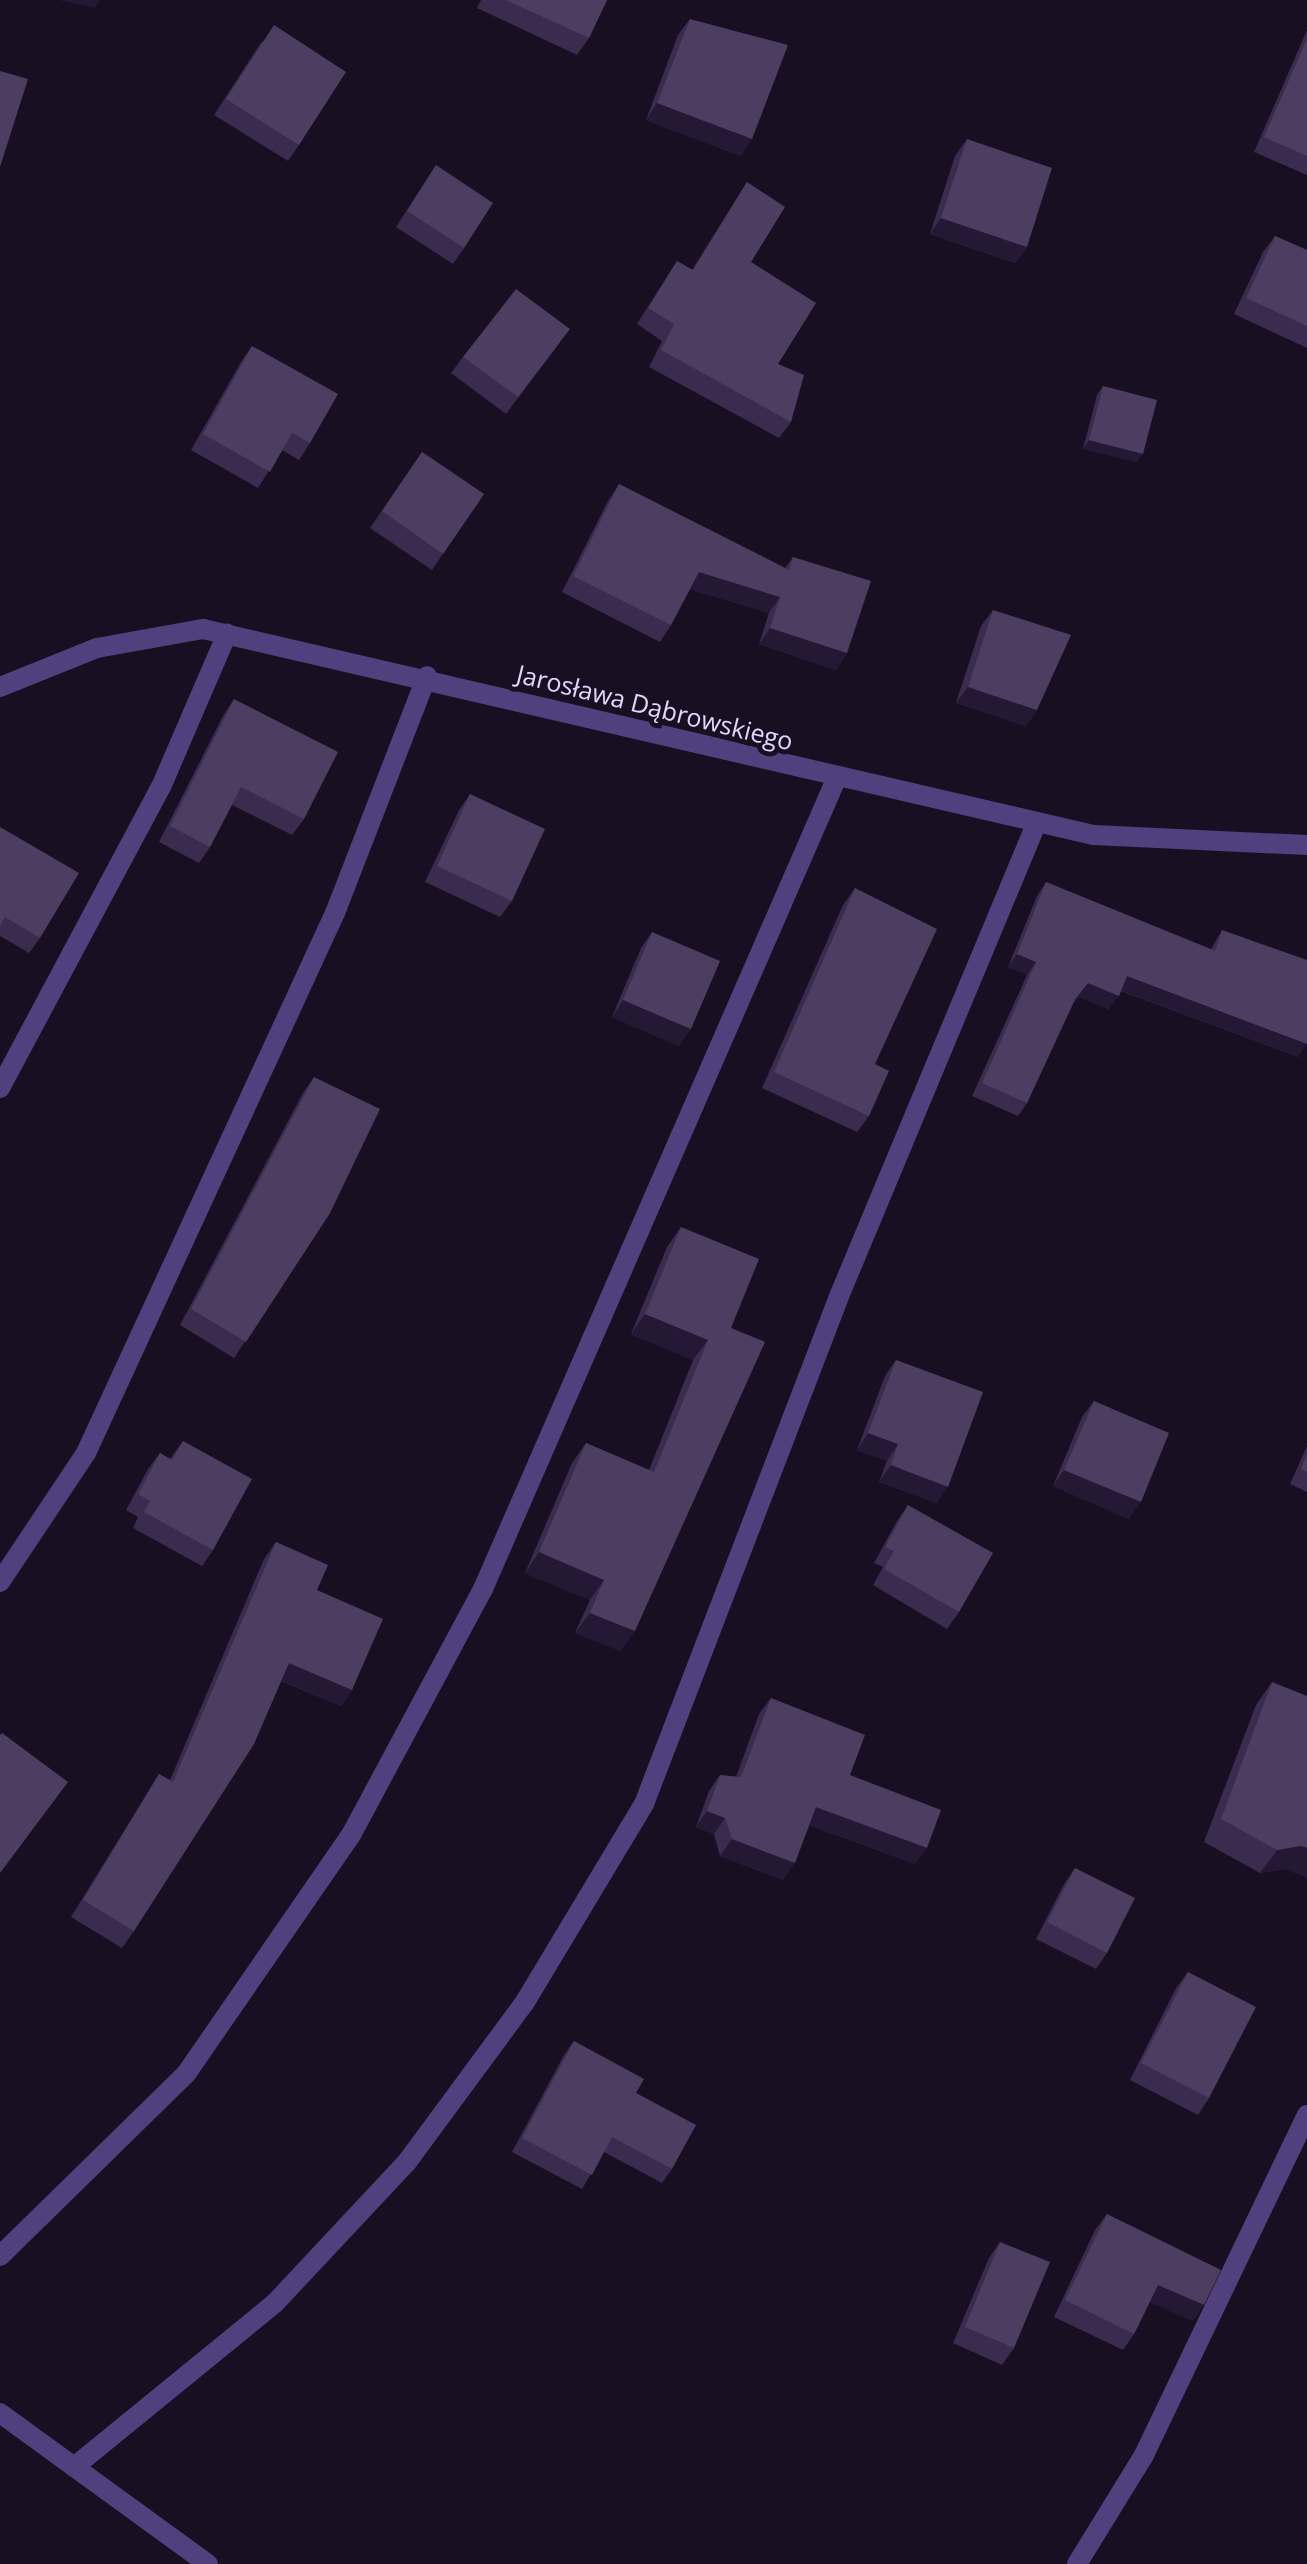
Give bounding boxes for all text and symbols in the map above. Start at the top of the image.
street label: Jarosława Dąbrowskiego [514,658,796,756]

